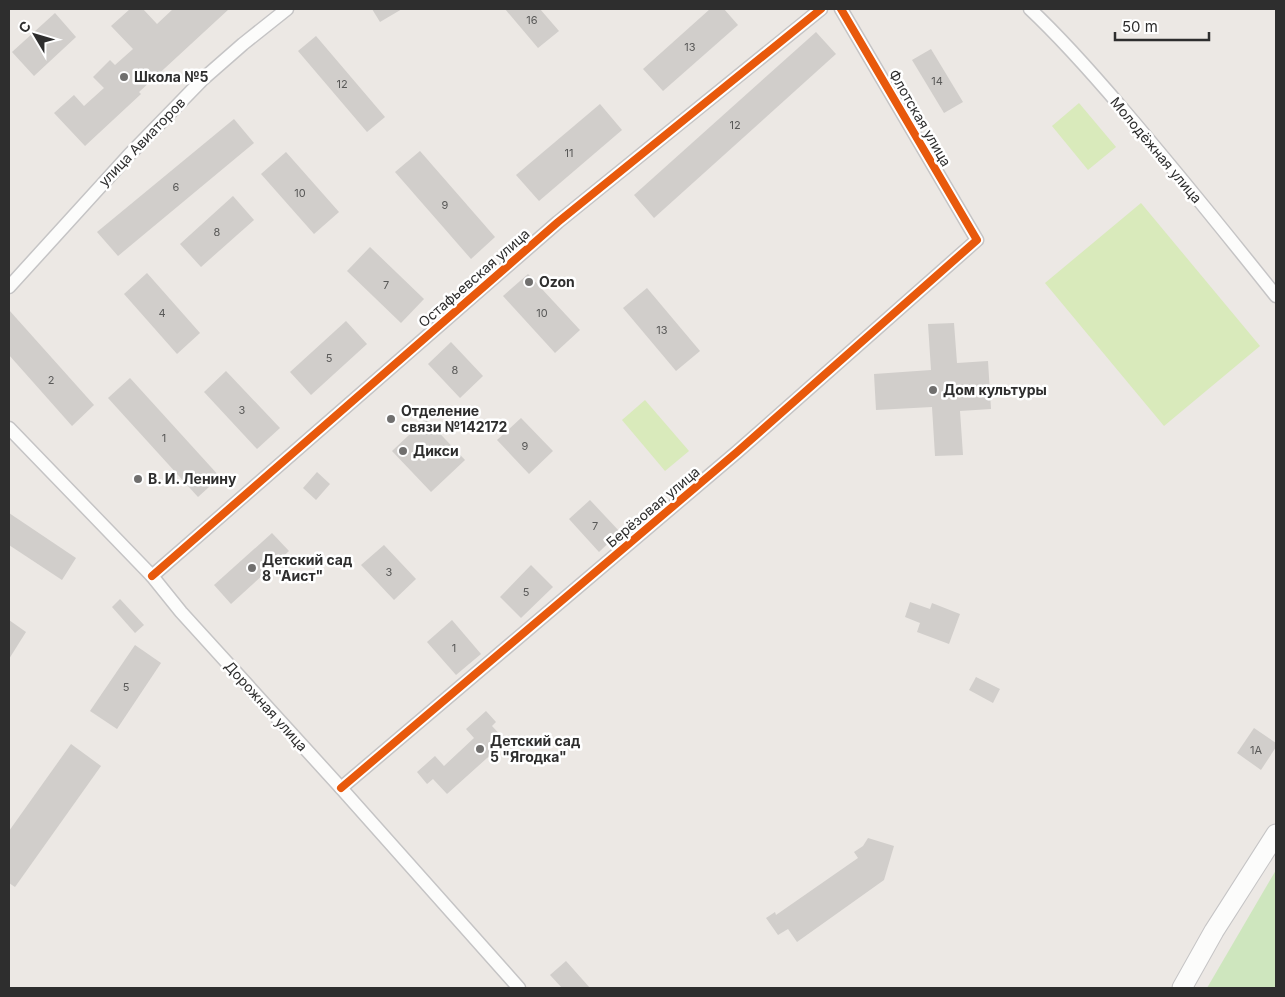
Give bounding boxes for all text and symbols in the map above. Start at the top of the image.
north arrow [10,10,60,60]
scale bar [1115,10,1209,42]
house number: 16 [526,13,538,27]
text: С [14,17,34,36]
text: 50 m [1122,17,1158,36]
house number: 13 [684,40,696,54]
street label: Флотская улица [886,66,955,169]
place label: Школа №5 [134,68,209,85]
marker: Школа №5 [118,71,130,83]
house number: 14 [931,74,943,88]
house number: 12 [336,77,348,91]
street label: Молодёжная улица [1107,93,1206,206]
street label: улица Авиаторов [95,94,188,190]
house number: 12 [729,118,741,132]
house number: 11 [565,146,573,160]
house number: 6 [173,180,180,194]
house number: 10 [294,186,306,200]
house number: 9 [442,198,449,212]
house number: 8 [214,225,221,239]
street label: Остафьевская улица [415,225,533,330]
place label: Ozon [539,273,575,290]
marker: Ozon [523,276,535,288]
house number: 7 [383,278,389,292]
house number: 4 [158,306,166,320]
house number: 10 [536,306,548,320]
house number: 13 [656,323,668,337]
house number: 5 [326,351,333,365]
house number: 8 [452,363,459,377]
house number: 2 [48,373,54,387]
place label: Дом культуры [943,381,1047,398]
marker: Дом культуры [927,384,939,396]
place label: Отделение связи №142172 [401,402,508,435]
house number: 3 [239,403,246,417]
marker: Отделение связи №142172 [385,413,397,425]
house number: 1 [162,431,166,445]
house number: 9 [522,439,529,453]
place label: Дикси [413,442,459,459]
marker: Дикси [397,445,409,457]
street label: Берёзовая улица [603,463,703,551]
place label: В. И. Ленину [148,470,237,487]
marker: В. И. Ленину [132,473,144,485]
house number: 7 [592,519,598,533]
place label: Детский сад 8 "Аист" [262,551,352,584]
marker: Детский сад 8 "Аист" [246,562,258,574]
house number: 3 [386,565,393,579]
house number: 5 [523,585,530,599]
house number: 1 [452,641,456,655]
street label: Дорожная улица [221,657,311,754]
house number: 5 [123,680,130,694]
place label: Детский сад 5 "Ягодка" [490,732,580,765]
marker: Детский сад 5 "Ягодка" [474,743,486,755]
house number: 1А [1250,743,1262,757]

